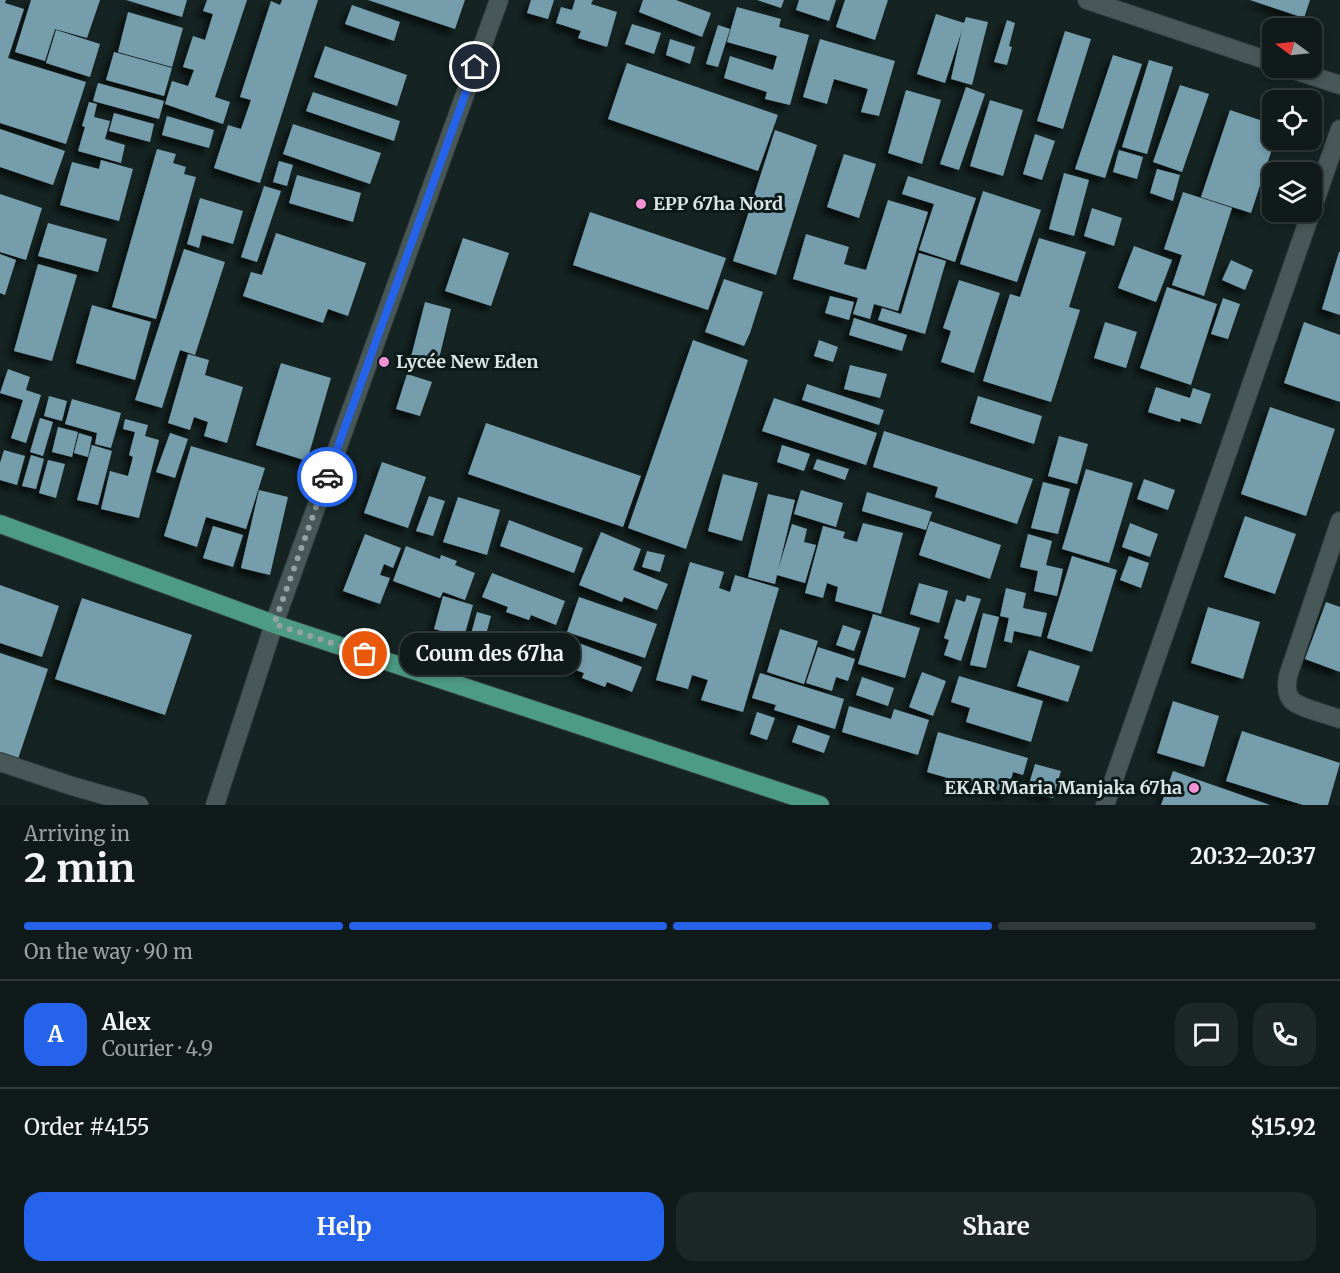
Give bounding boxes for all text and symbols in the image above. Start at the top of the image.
north arrow [1262,18,1322,78]
map controls [1262,18,1322,222]
pin [449,41,500,92]
icon: home [458,50,491,83]
button: locate [1262,90,1322,150]
button: layers [1262,162,1322,222]
place label: EPP 67ha Nord [653,192,783,215]
marker: EPP 67ha Nord [634,197,648,211]
place label: Lycée New Eden [396,350,539,373]
marker: Lycée New Eden [377,355,391,369]
courier [297,447,357,507]
icon: car [311,461,344,494]
pin [339,628,390,679]
callout: Coum des 67ha [401,633,581,675]
icon: bag [348,637,381,670]
text: Coum des 67ha [416,641,564,666]
place label: EKAR Maria Manjaka 67ha [944,776,1182,799]
marker: EKAR Maria Manjaka 67ha [1187,781,1201,795]
text: Arriving in [24,821,130,846]
text: 20:32–20:37 [1190,842,1316,870]
text: 2 min [24,844,135,893]
text: On the way · 90 m [24,939,193,964]
button: chat [1175,1003,1238,1066]
button: phone [1253,1003,1316,1066]
text: Alex [102,1008,151,1036]
text: A [48,1020,63,1048]
text: Courier · 4.9 [102,1036,213,1061]
text: Order #4155 [24,1113,150,1141]
text: $15.92 [1250,1113,1316,1141]
button: Help [24,1192,664,1261]
button: Share [676,1192,1316,1261]

